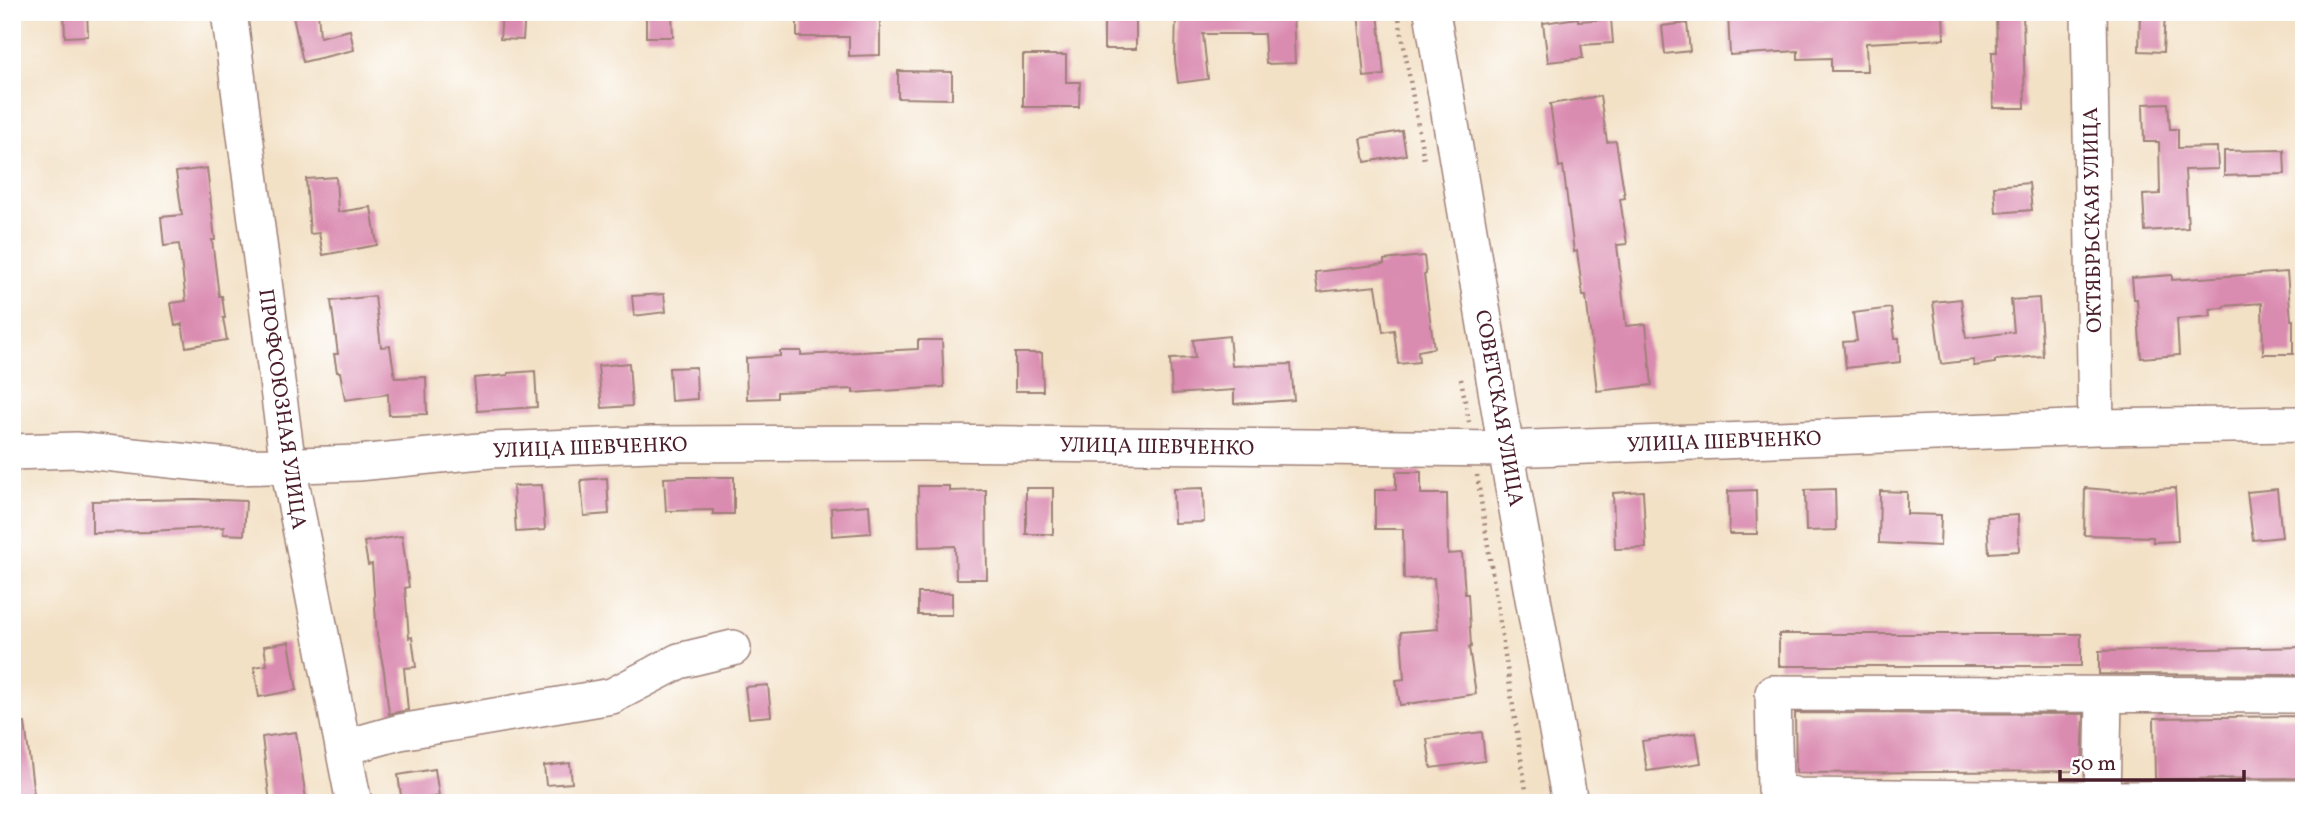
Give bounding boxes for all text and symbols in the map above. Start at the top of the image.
street label: ОКТЯБРЬСКАЯ УЛИЦА [2077,107,2110,333]
street label: ПРОФСОЮЗНАЯ УЛИЦА [250,287,313,532]
street label: СОВЕТСКАЯ УЛИЦА [1467,308,1530,509]
street label: УЛИЦА ШЕВЧЕНКО [1626,425,1822,460]
street label: УЛИЦА ШЕВЧЕНКО [492,431,688,466]
street label: УЛИЦА ШЕВЧЕНКО [1059,431,1255,464]
scale bar [2060,738,2244,782]
text: 50 m [2071,750,2116,779]

